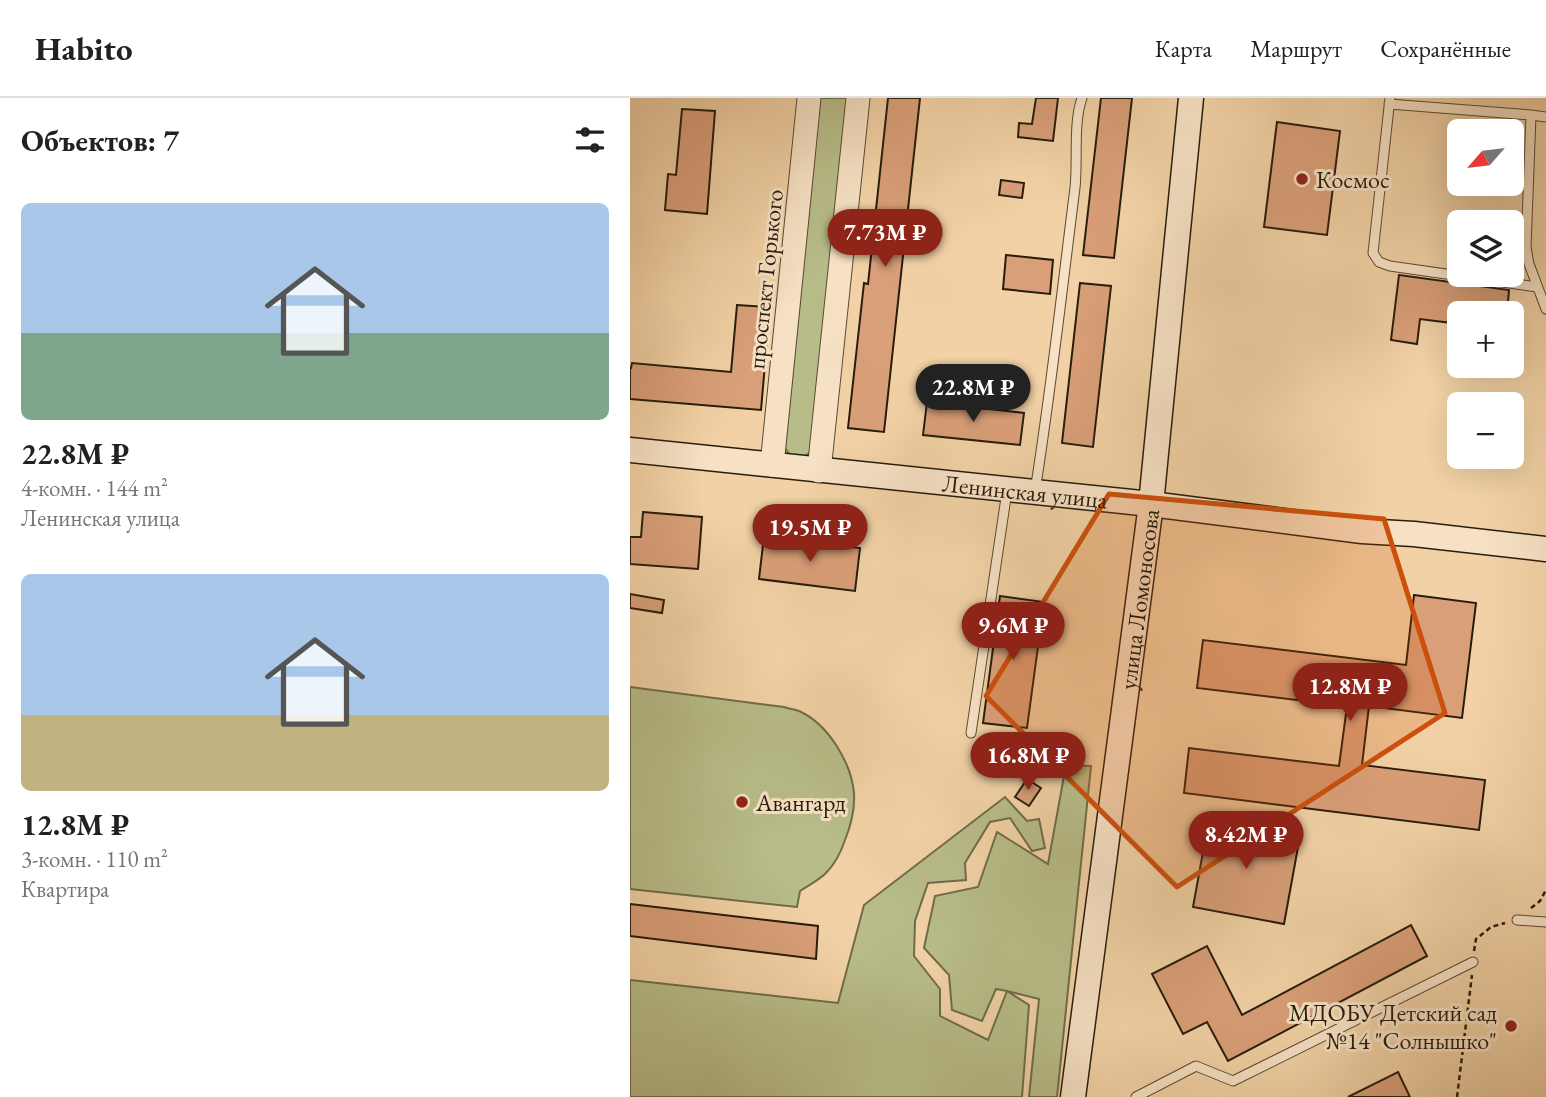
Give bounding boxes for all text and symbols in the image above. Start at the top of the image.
text: Habito [35,27,132,70]
text: Карта [1155,33,1212,64]
text: Маршрут [1250,33,1342,64]
text: Сохранённые [1380,33,1511,64]
north arrow [1447,119,1524,196]
map controls [1447,119,1524,469]
text: Объектов: 7 [21,121,179,160]
icon: filters [571,121,609,159]
place label: Космос [1316,164,1390,195]
marker: Космос [1294,171,1310,187]
street label: проспект Горького [740,187,790,370]
pin: 7.73M ₽ [820,209,950,269]
button: layers [1447,210,1524,287]
text: 7.73M ₽ [844,217,926,247]
icon: home [252,248,378,374]
button: + [1447,301,1524,378]
pin: 22.8M ₽ [908,364,1038,424]
text: 22.8M ₽ [932,372,1014,402]
button: − [1447,392,1524,469]
text: 22.8M ₽ [21,434,129,473]
street label: Ленинская улица [941,467,1109,515]
text: 4-комн. · 144 m² [21,473,168,503]
text: Ленинская улица [21,503,180,533]
pin: 19.5M ₽ [745,504,875,564]
street label: улица Ломоносова [1111,507,1166,691]
text: 19.5M ₽ [769,512,851,542]
pin: 9.6M ₽ [956,602,1070,662]
text: 9.6M ₽ [978,610,1048,640]
icon: home [252,619,378,745]
pin: 12.8M ₽ [1285,664,1415,723]
text: 12.8M ₽ [1309,671,1391,701]
pin: 16.8M ₽ [963,732,1093,792]
text: 16.8M ₽ [987,740,1069,770]
place label: Авангард [755,787,846,818]
marker: Авангард [734,794,750,810]
text: 12.8M ₽ [21,805,129,844]
pin: 8.42M ₽ [1181,812,1311,871]
text: 8.42M ₽ [1205,819,1287,849]
text: 3-комн. · 110 m² [21,844,168,874]
text: Квартира [21,874,109,904]
place label: МДОБУ Детский сад №14 "Солнышко" [1289,997,1497,1056]
marker: МДОБУ Детский сад №14 "Солнышко" [1503,1018,1519,1034]

